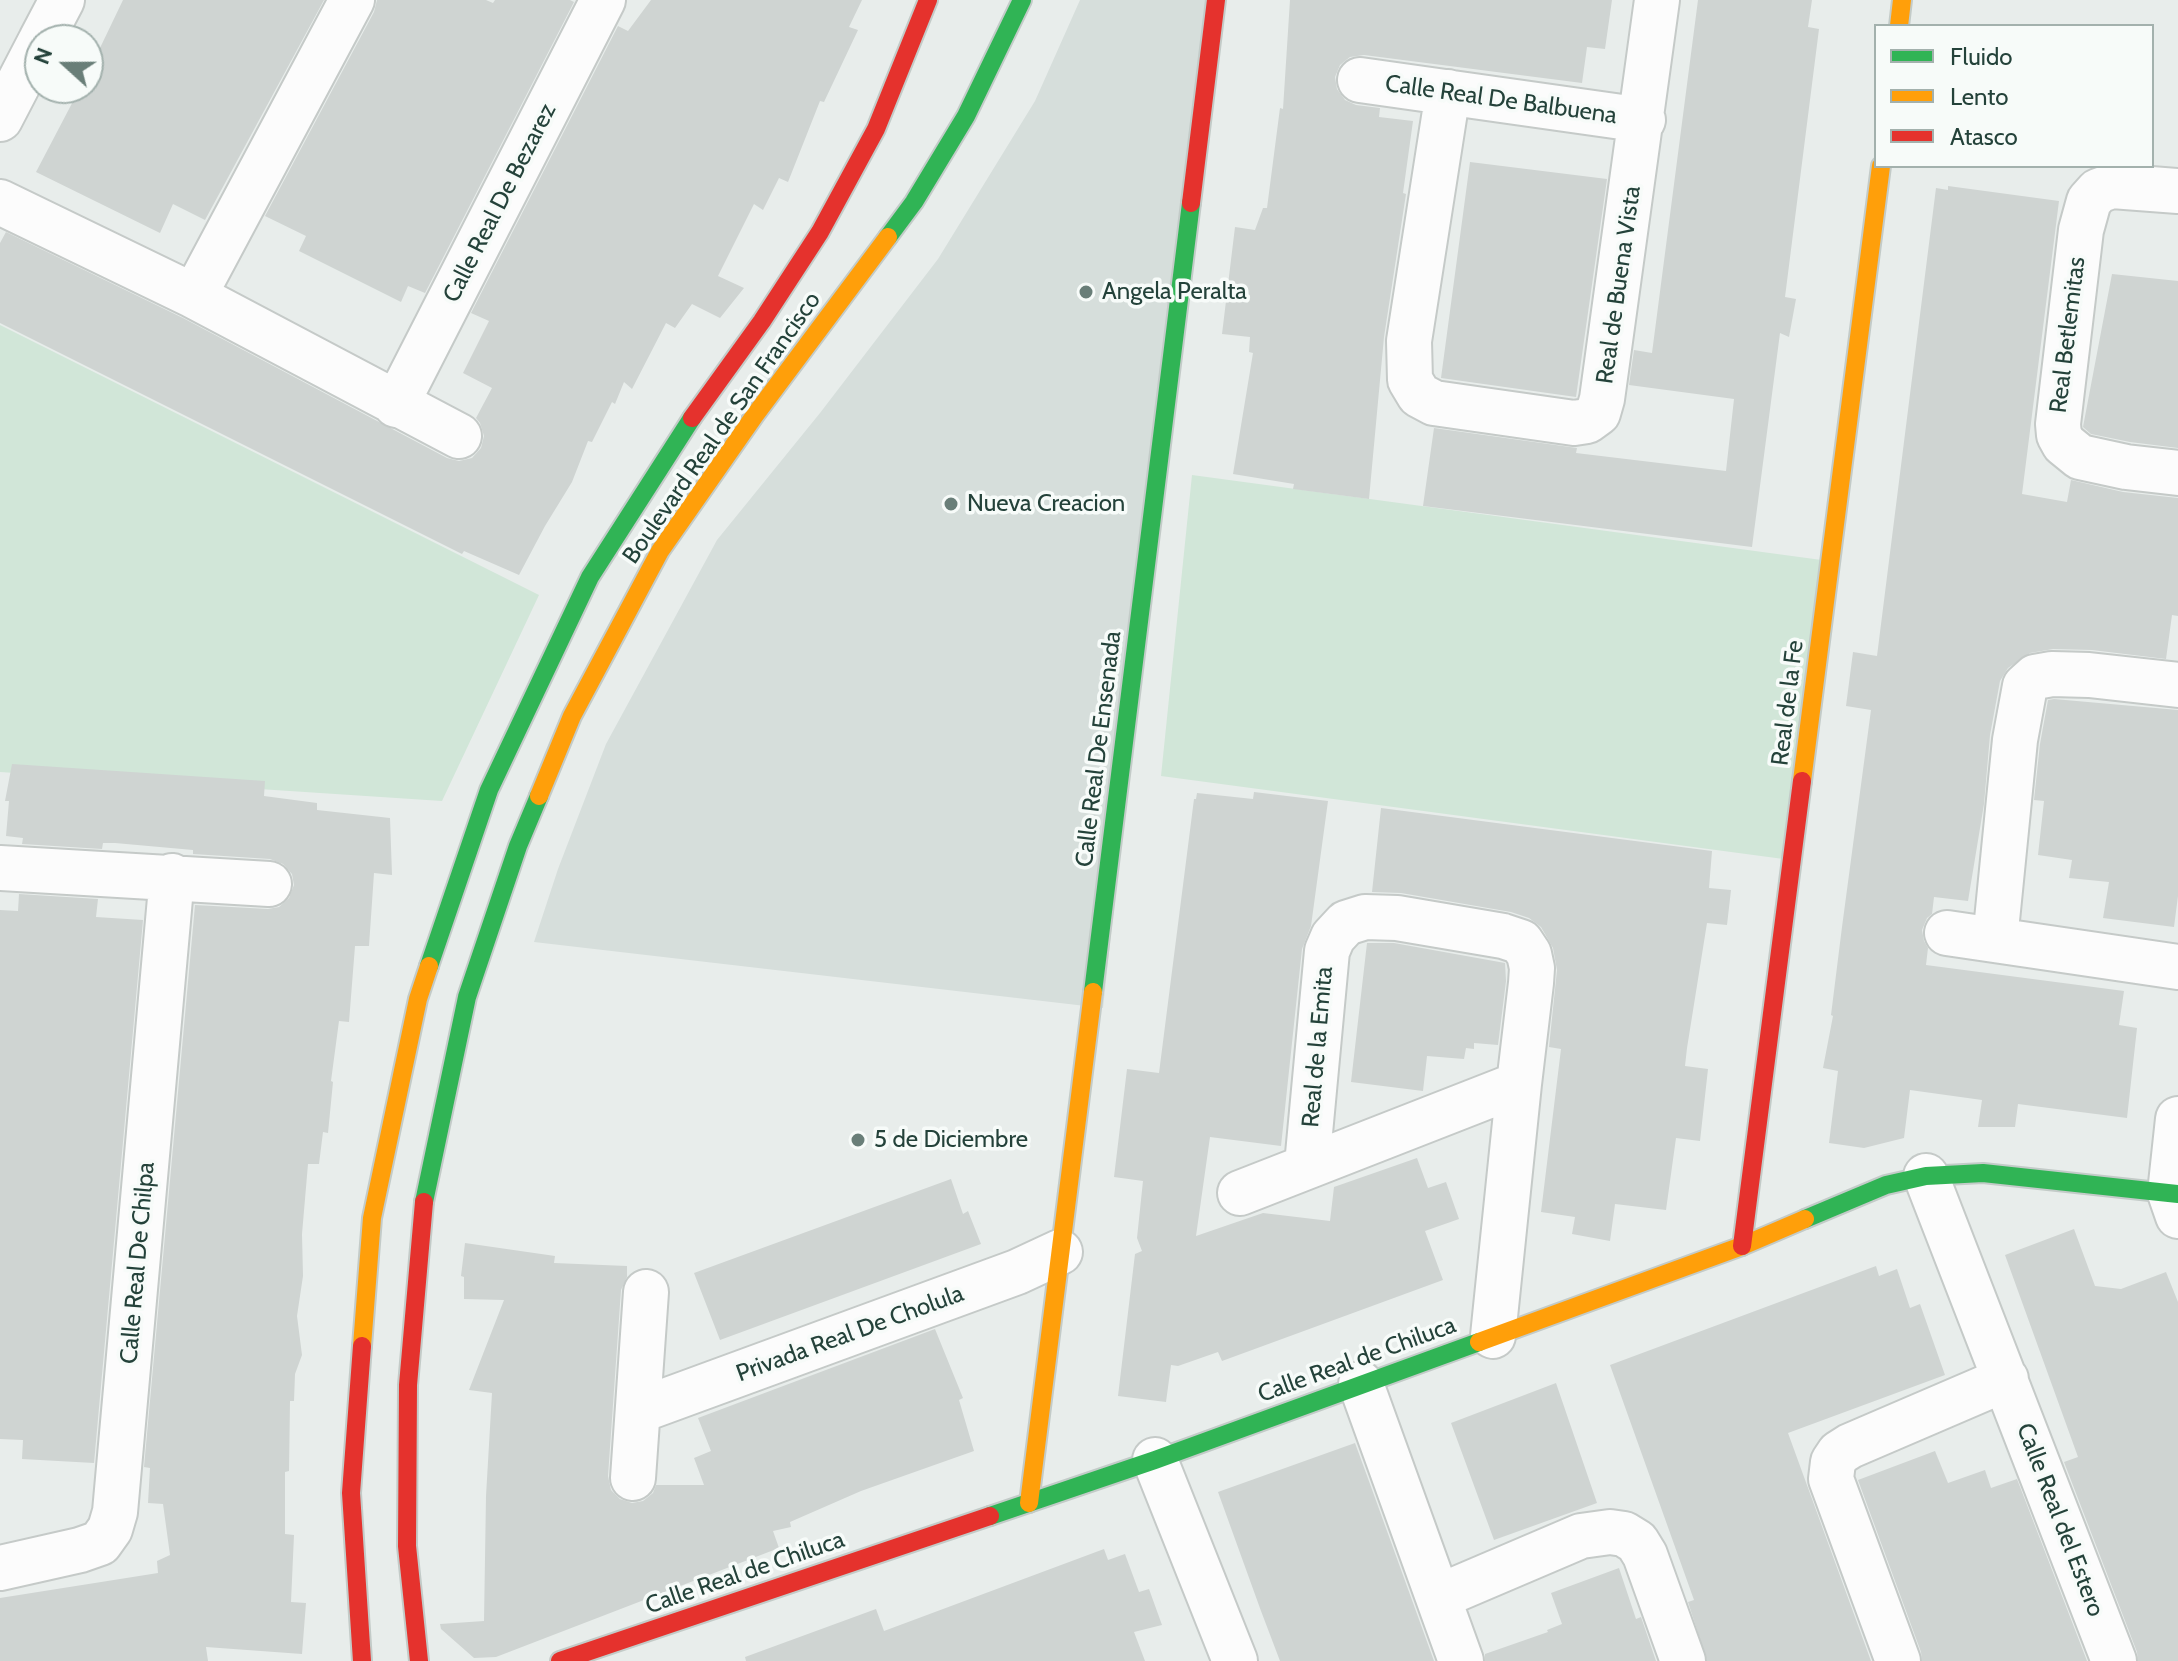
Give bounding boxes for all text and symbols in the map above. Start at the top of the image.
north arrow [24,24,104,104]
legend [1874,24,2154,168]
text: Fluido [1950,42,2012,71]
text: N [28,44,58,68]
street label: Calle Real De Balbuena [1383,69,1619,131]
text: Lento [1950,82,2009,111]
street label: Calle Real De Bezarez [437,99,563,307]
text: Atasco [1950,122,2018,151]
street label: Real de Buena Vista [1591,184,1647,386]
street label: Real Betlemitas [2044,255,2092,415]
place label: Angela Peralta [1102,278,1247,306]
marker: Angela Peralta [1077,283,1095,301]
street label: Boulevard Real de San Francisco [617,287,827,569]
place label: Nueva Creacion [967,490,1125,518]
marker: Nueva Creacion [942,495,960,513]
street label: Calle Real De Ensenada [1070,629,1128,869]
street label: Real de la Fe [1766,639,1810,767]
street label: Real de la Emita [1297,965,1339,1129]
place label: 5 de Diciembre [874,1126,1028,1154]
marker: 5 de Diciembre [849,1131,867,1149]
street label: Calle Real De Chilpa [115,1161,161,1365]
street label: Privada Real De Cholula [732,1279,968,1389]
street label: Calle Real de Chiluca [1254,1311,1460,1409]
street label: Calle Real del Estero [2010,1419,2110,1621]
street label: Calle Real de Chiluca [642,1525,848,1621]

